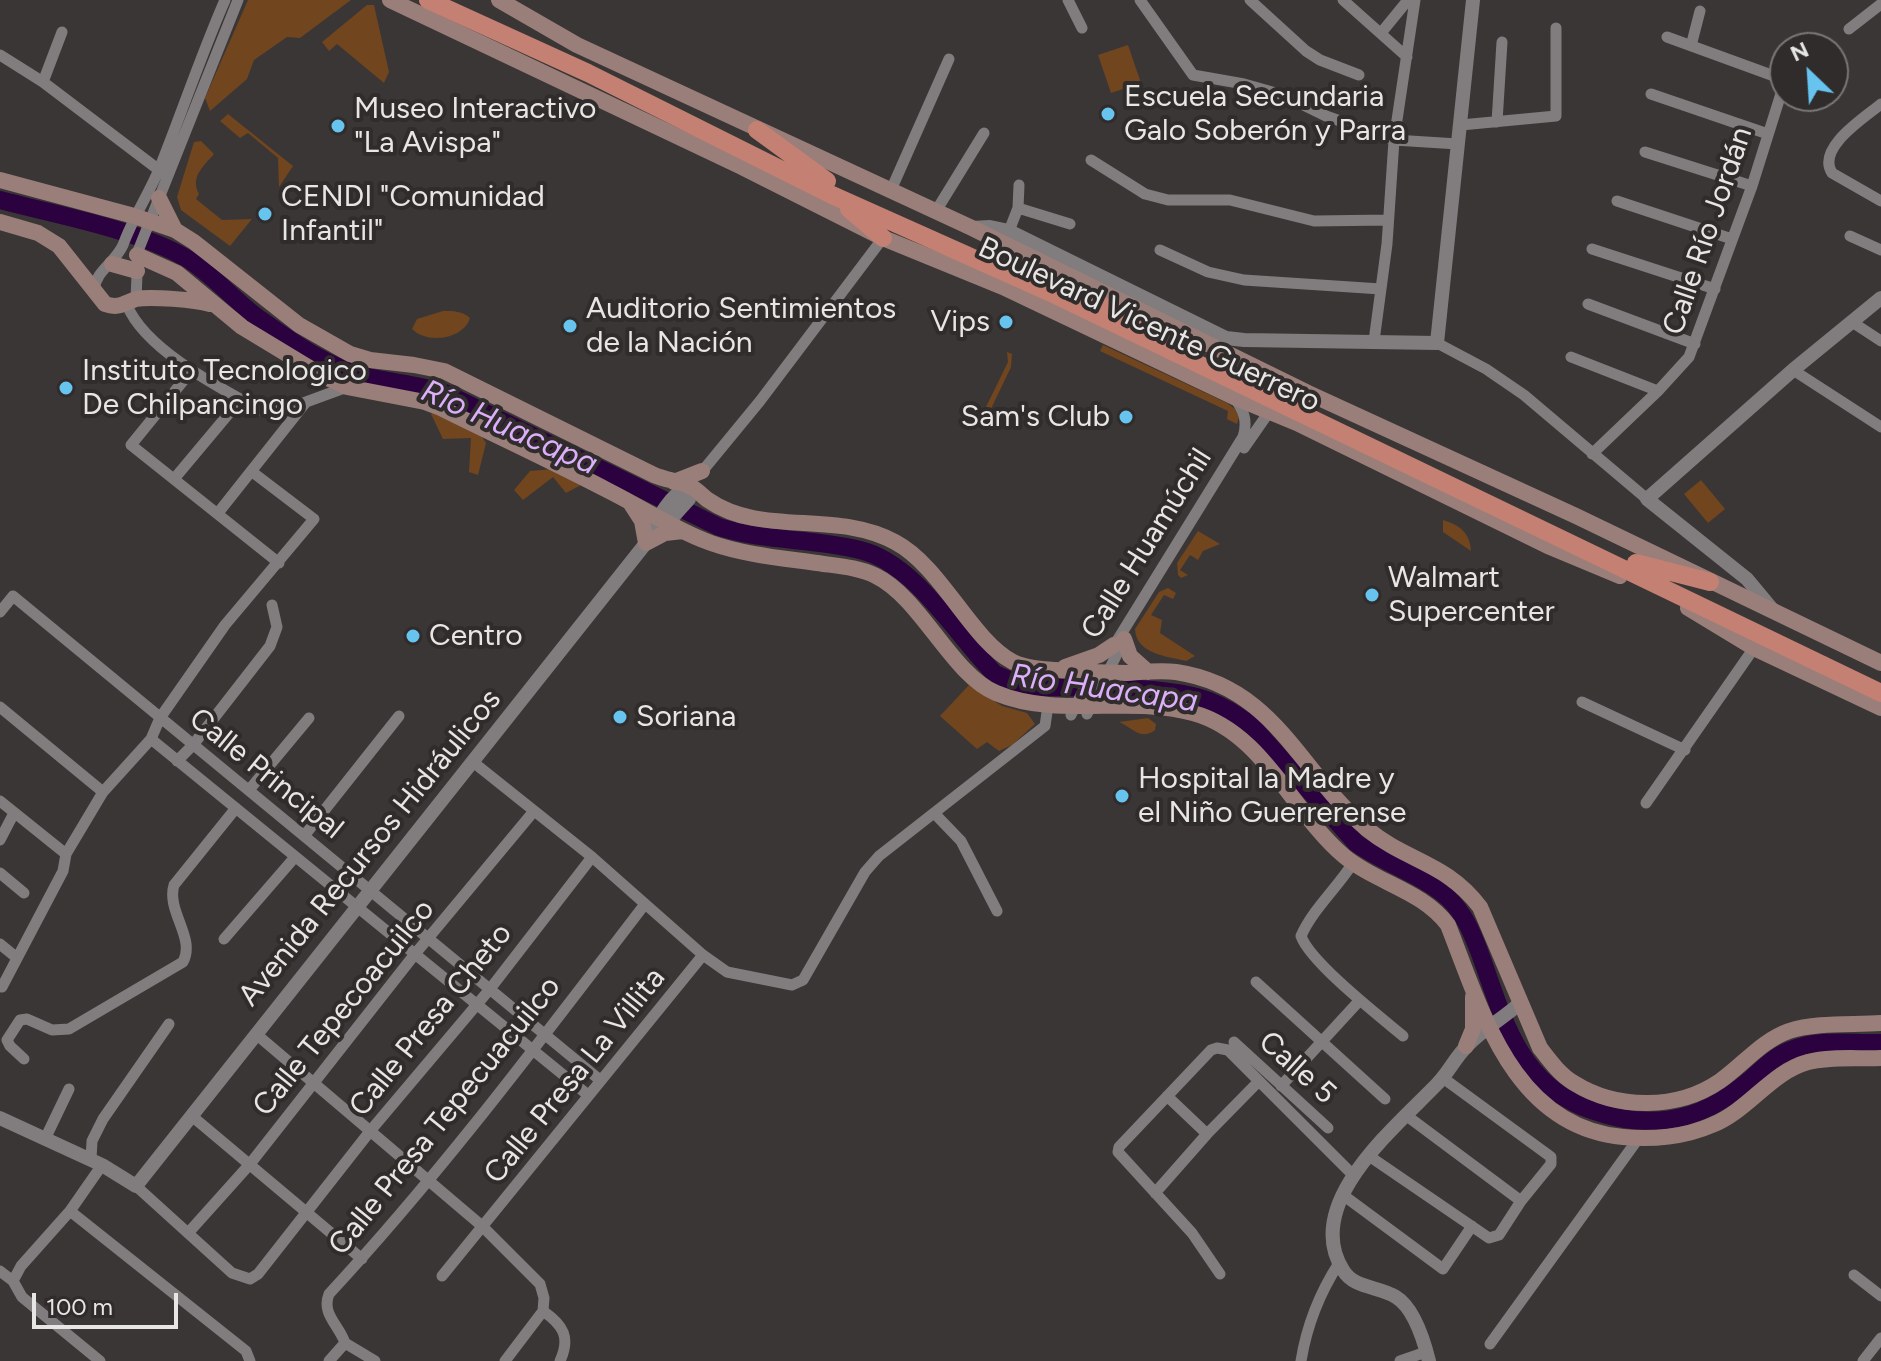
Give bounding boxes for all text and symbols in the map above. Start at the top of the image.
north arrow [1769,32,1849,112]
text: N [1786,36,1813,67]
place label: Escuela Secundaria Galo Soberón y Parra [1124,79,1406,150]
place label: Museo Interactivo "La Avispa" [354,91,596,162]
marker: Escuela Secundaria Galo Soberón y Parra [1099,105,1117,123]
marker: Museo Interactivo "La Avispa" [329,117,347,135]
street label: Calle Río Jordán [1656,123,1760,339]
place label: CENDI "Comunidad Infantil" [281,179,545,250]
marker: CENDI "Comunidad Infantil" [256,205,274,223]
street label: Boulevard Vicente Guerrero [972,230,1326,420]
place label: Auditorio Sentimientos de la Nación [586,291,896,362]
place label: Vips [931,304,990,340]
marker: Vips [997,313,1015,331]
marker: Auditorio Sentimientos de la Nación [561,317,579,335]
place label: Instituto Tecnologico De Chilpancingo [82,353,367,424]
water label: Río Huacapa [415,372,603,484]
marker: Instituto Tecnologico De Chilpancingo [57,379,75,397]
place label: Sam's Club [961,399,1110,435]
marker: Sam's Club [1117,408,1135,426]
street label: Calle Huamúchil [1074,442,1220,646]
place label: Walmart Supercenter [1388,560,1555,630]
marker: Walmart Supercenter [1363,586,1381,604]
place label: Centro [429,618,523,654]
marker: Centro [404,627,422,645]
water label: Río Huacapa [1008,657,1200,721]
street label: Avenida Recursos Hidráulicos [231,682,509,1014]
place label: Soriana [636,699,736,735]
street label: Calle Principal [182,701,350,847]
marker: Soriana [611,708,629,726]
place label: Hospital la Madre y el Niño Guerrerense [1138,761,1406,832]
marker: Hospital la Madre y el Niño Guerrerense [1113,787,1131,805]
street label: Calle Tepecoacuilco [246,892,442,1124]
street label: Calle Presa Cheto [342,916,520,1124]
street label: Calle Presa La Villita [477,961,673,1191]
street label: Calle Presa Tepecuacuilco [322,969,568,1263]
street label: Calle 5 [1251,1024,1343,1112]
scale bar [36,1277,182,1327]
text: 100 m [46,1292,113,1321]

